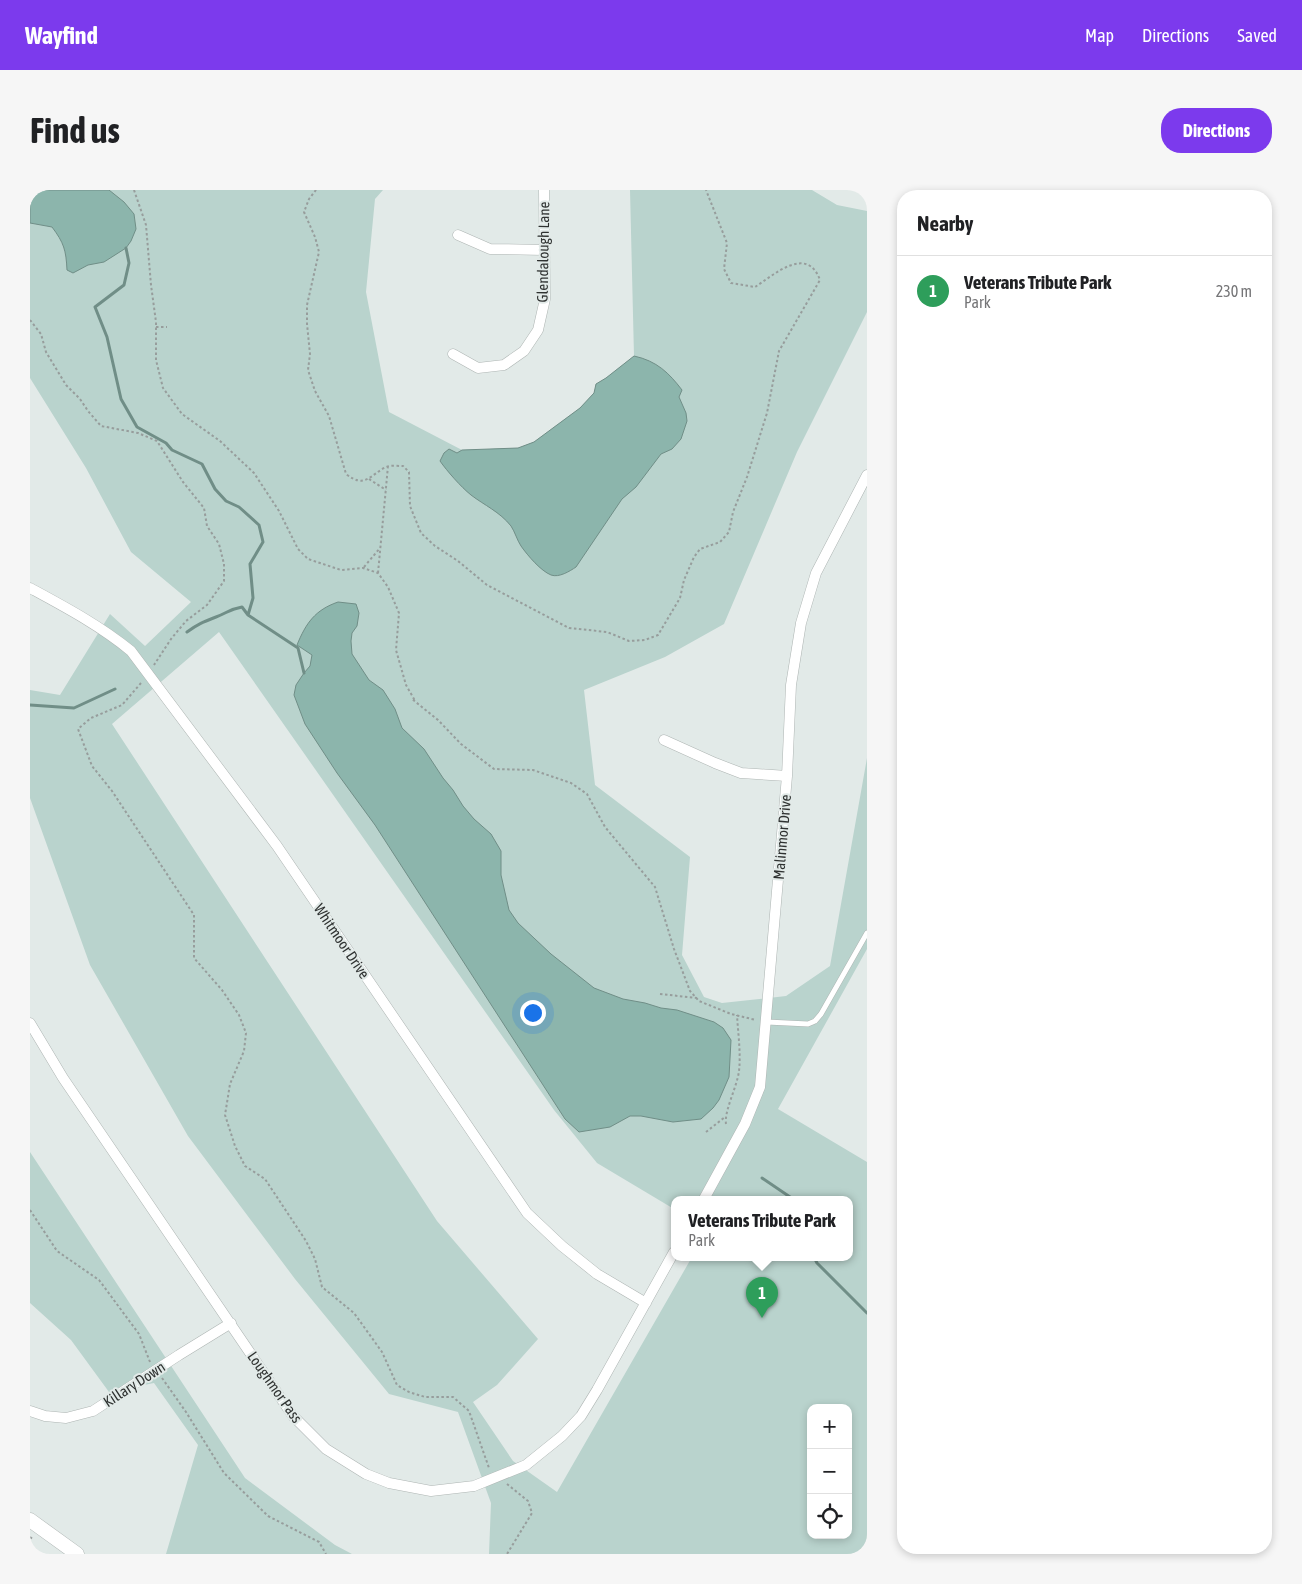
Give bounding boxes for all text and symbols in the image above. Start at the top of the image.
text: Wayfind [25,22,98,49]
text: Map [1085,25,1114,46]
text: Directions [1142,25,1209,46]
text: Saved [1237,25,1277,46]
button: Directions [1161,108,1272,153]
text: Find us [30,110,120,150]
street label: Glendalough Lane [534,201,552,303]
text: Nearby [917,211,973,235]
text: Veterans Tribute Park [964,271,1111,293]
text: 1 [929,282,937,300]
text: 230 m [1216,282,1252,300]
text: Park [964,293,991,311]
street label: Malinmor Drive [770,794,794,880]
street label: Whitmoor Drive [311,900,373,982]
your location [520,1000,546,1026]
popup [671,1196,853,1261]
text: Veterans Tribute Park [688,1209,836,1231]
text: Park [688,1231,715,1249]
pin: 1 [746,1277,778,1318]
street label: Loughmor Pass [244,1348,306,1426]
street label: Killary Down [100,1358,168,1410]
map controls [807,1404,852,1539]
button: + [807,1404,852,1449]
button: − [807,1449,852,1494]
button: locate [807,1494,852,1539]

